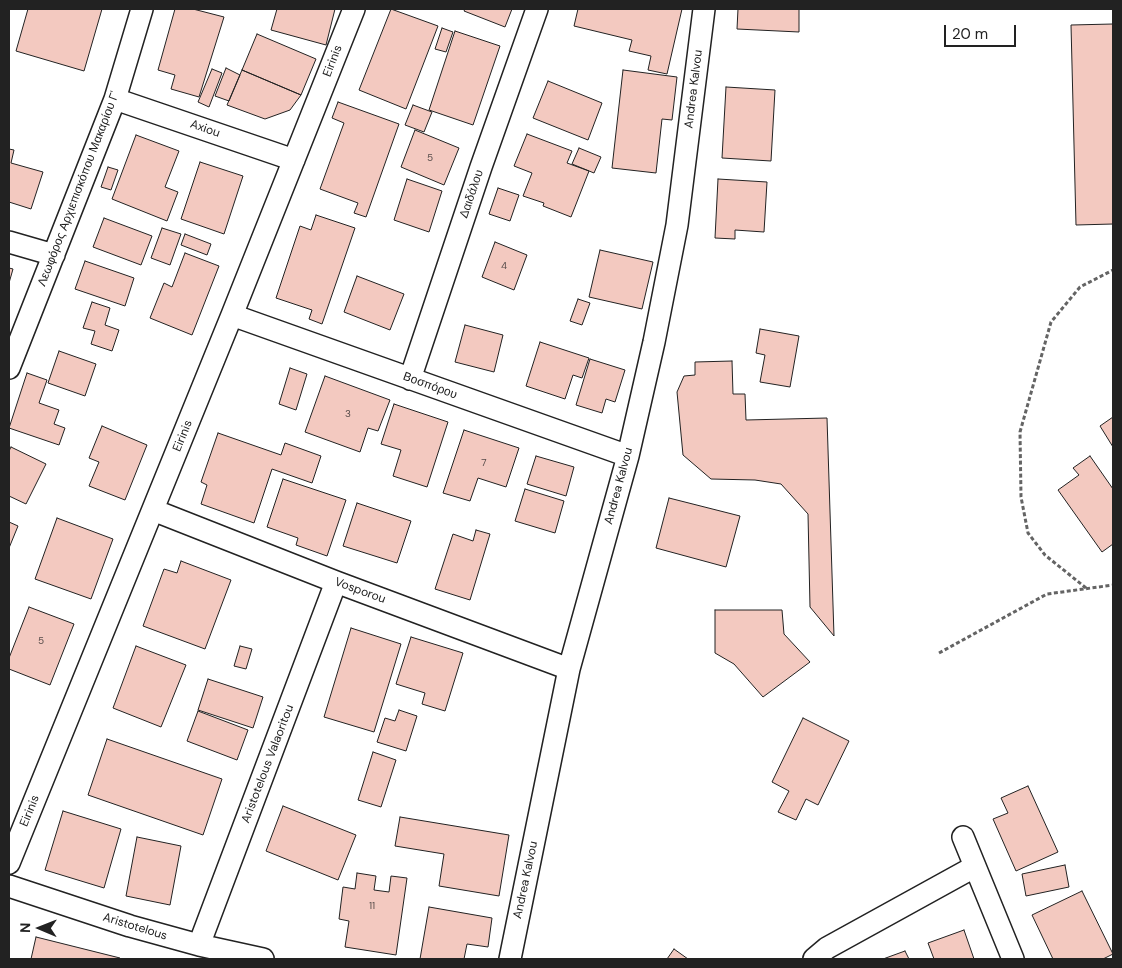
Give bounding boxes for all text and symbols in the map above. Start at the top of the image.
scale bar [947,15,1020,47]
text: 20 m [952,24,988,44]
street label: Eirinis [320,43,346,79]
street label: Andrea Kalvou [682,49,706,129]
street label: Λεωφόρος Αρχιεπισκόπου Μακαρίου Γ' [35,90,123,288]
street label: Axiou [188,117,222,141]
house number: 5 [427,152,433,164]
street label: Δαιδάλου [457,168,487,220]
house number: 4 [501,260,507,272]
street label: Βοσπόρου [401,370,459,402]
house number: 3 [345,408,351,420]
street label: Eirinis [170,418,196,454]
street label: Andrea Kalvou [602,446,636,526]
house number: 7 [481,457,487,469]
street label: Vosporou [333,575,387,607]
house number: 5 [38,635,44,647]
street label: Aristotelous Valaoritou [239,703,297,825]
street label: Eirinis [17,793,43,829]
street label: Andrea Kalvou [511,840,541,920]
house number: 11 [369,900,375,912]
north arrow [15,903,65,953]
street label: Aristotelous [101,910,169,944]
text: N [16,922,34,933]

